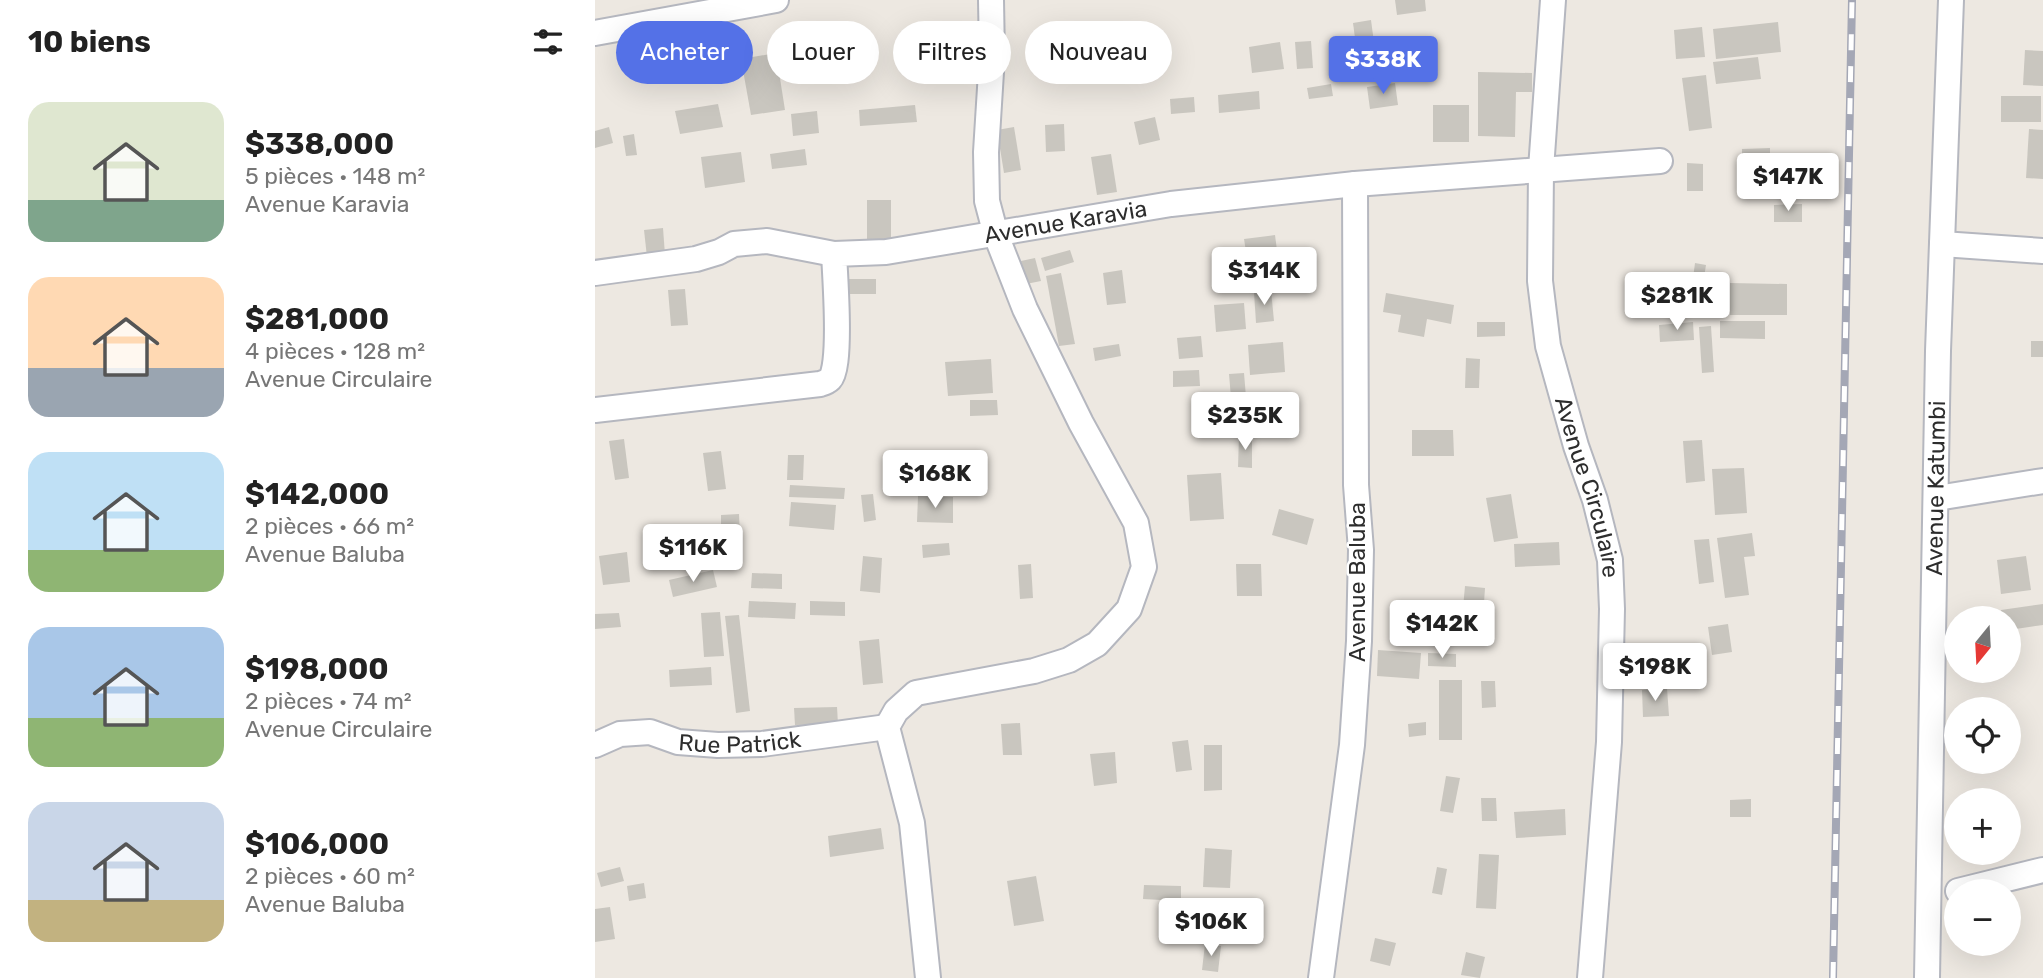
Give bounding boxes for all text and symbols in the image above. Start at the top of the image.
chip: Acheter [616,21,753,84]
chip: Louer [767,21,879,84]
chip: Filtres [893,21,1011,84]
chip: Nouveau [1025,21,1172,84]
icon: filters [529,23,567,61]
text: 10 biens [28,24,151,60]
pin: $338K [1334,36,1432,96]
text: $338K [1345,45,1421,73]
text: $338,000 [245,126,394,162]
icon: home [84,130,168,214]
pin: $147K [1739,154,1837,213]
text: 5 pièces · 148 m² [245,162,425,190]
text: $147K [1753,162,1823,190]
text: Avenue Karavia [245,190,410,218]
street label: Avenue Karavia [982,194,1149,249]
pin: $314K [1215,247,1313,307]
text: $314K [1228,256,1300,284]
pin: $281K [1628,272,1726,332]
text: $281K [1641,281,1713,309]
text: $281,000 [245,301,389,337]
icon: home [84,305,168,389]
text: 4 pièces · 128 m² [245,337,425,365]
text: Avenue Circulaire [245,365,432,393]
pin: $235K [1196,392,1294,452]
street label: Avenue Circulaire [1549,394,1625,578]
street label: Avenue Katumbi [1920,400,1951,576]
text: $235K [1207,401,1283,429]
pin: $168K [886,450,984,510]
text: $168K [899,459,971,487]
text: $142,000 [245,476,389,512]
icon: home [84,480,168,564]
street label: Avenue Baluba [1343,502,1371,662]
text: 2 pièces · 66 m² [245,512,414,540]
pin: $116K [644,524,742,584]
text: $116K [659,533,727,561]
text: Avenue Baluba [245,540,405,568]
pin: $142K [1393,600,1491,660]
north arrow [1944,606,2021,682]
map controls [1944,606,2021,956]
text: $142K [1406,609,1478,637]
pin: $198K [1606,644,1704,703]
text: $198,000 [245,651,389,687]
text: $198K [1619,652,1691,680]
icon: home [84,655,168,739]
text: 2 pièces · 74 m² [245,687,412,715]
button: locate [1944,697,2021,774]
text: Avenue Circulaire [245,715,432,743]
street label: Rue Patrick [678,725,803,759]
button: + [1944,788,2021,865]
text: $106,000 [245,826,389,862]
icon: home [84,830,168,914]
text: 2 pièces · 60 m² [245,862,415,890]
button: − [1944,879,2021,956]
text: Avenue Baluba [245,890,405,918]
pin: $106K [1162,898,1260,958]
text: $106K [1175,907,1247,935]

